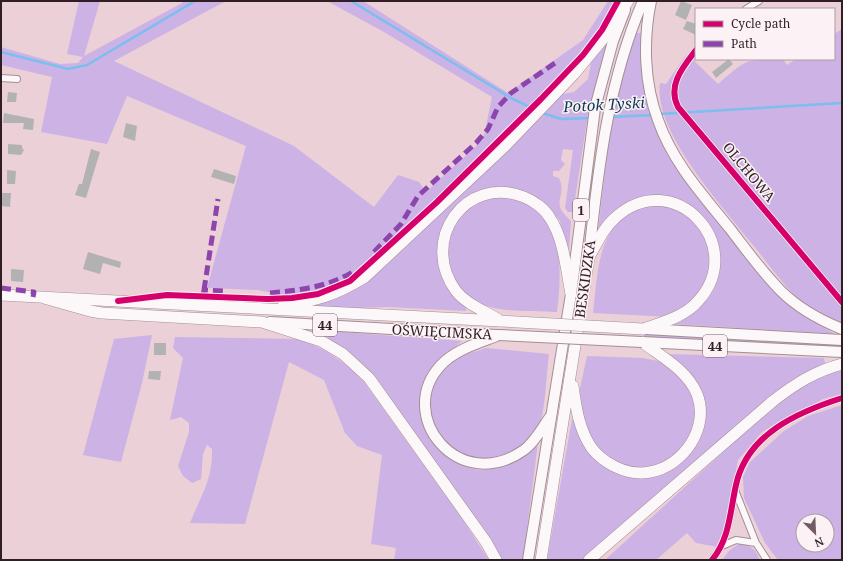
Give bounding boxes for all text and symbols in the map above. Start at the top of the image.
legend [695,8,835,60]
text: Cycle path [731,15,791,32]
text: Path [731,35,757,52]
water label: Potok Tyski [562,92,646,116]
street label: OLCHOWA [719,138,780,206]
road number: 1 [573,199,589,221]
street label: BESKIDZKA [570,239,599,319]
road number: 44 [313,314,337,336]
street label: OŚWIĘCIMSKA [391,319,493,344]
road number: 44 [703,335,727,357]
north arrow [795,513,835,553]
text: N [812,534,826,551]

